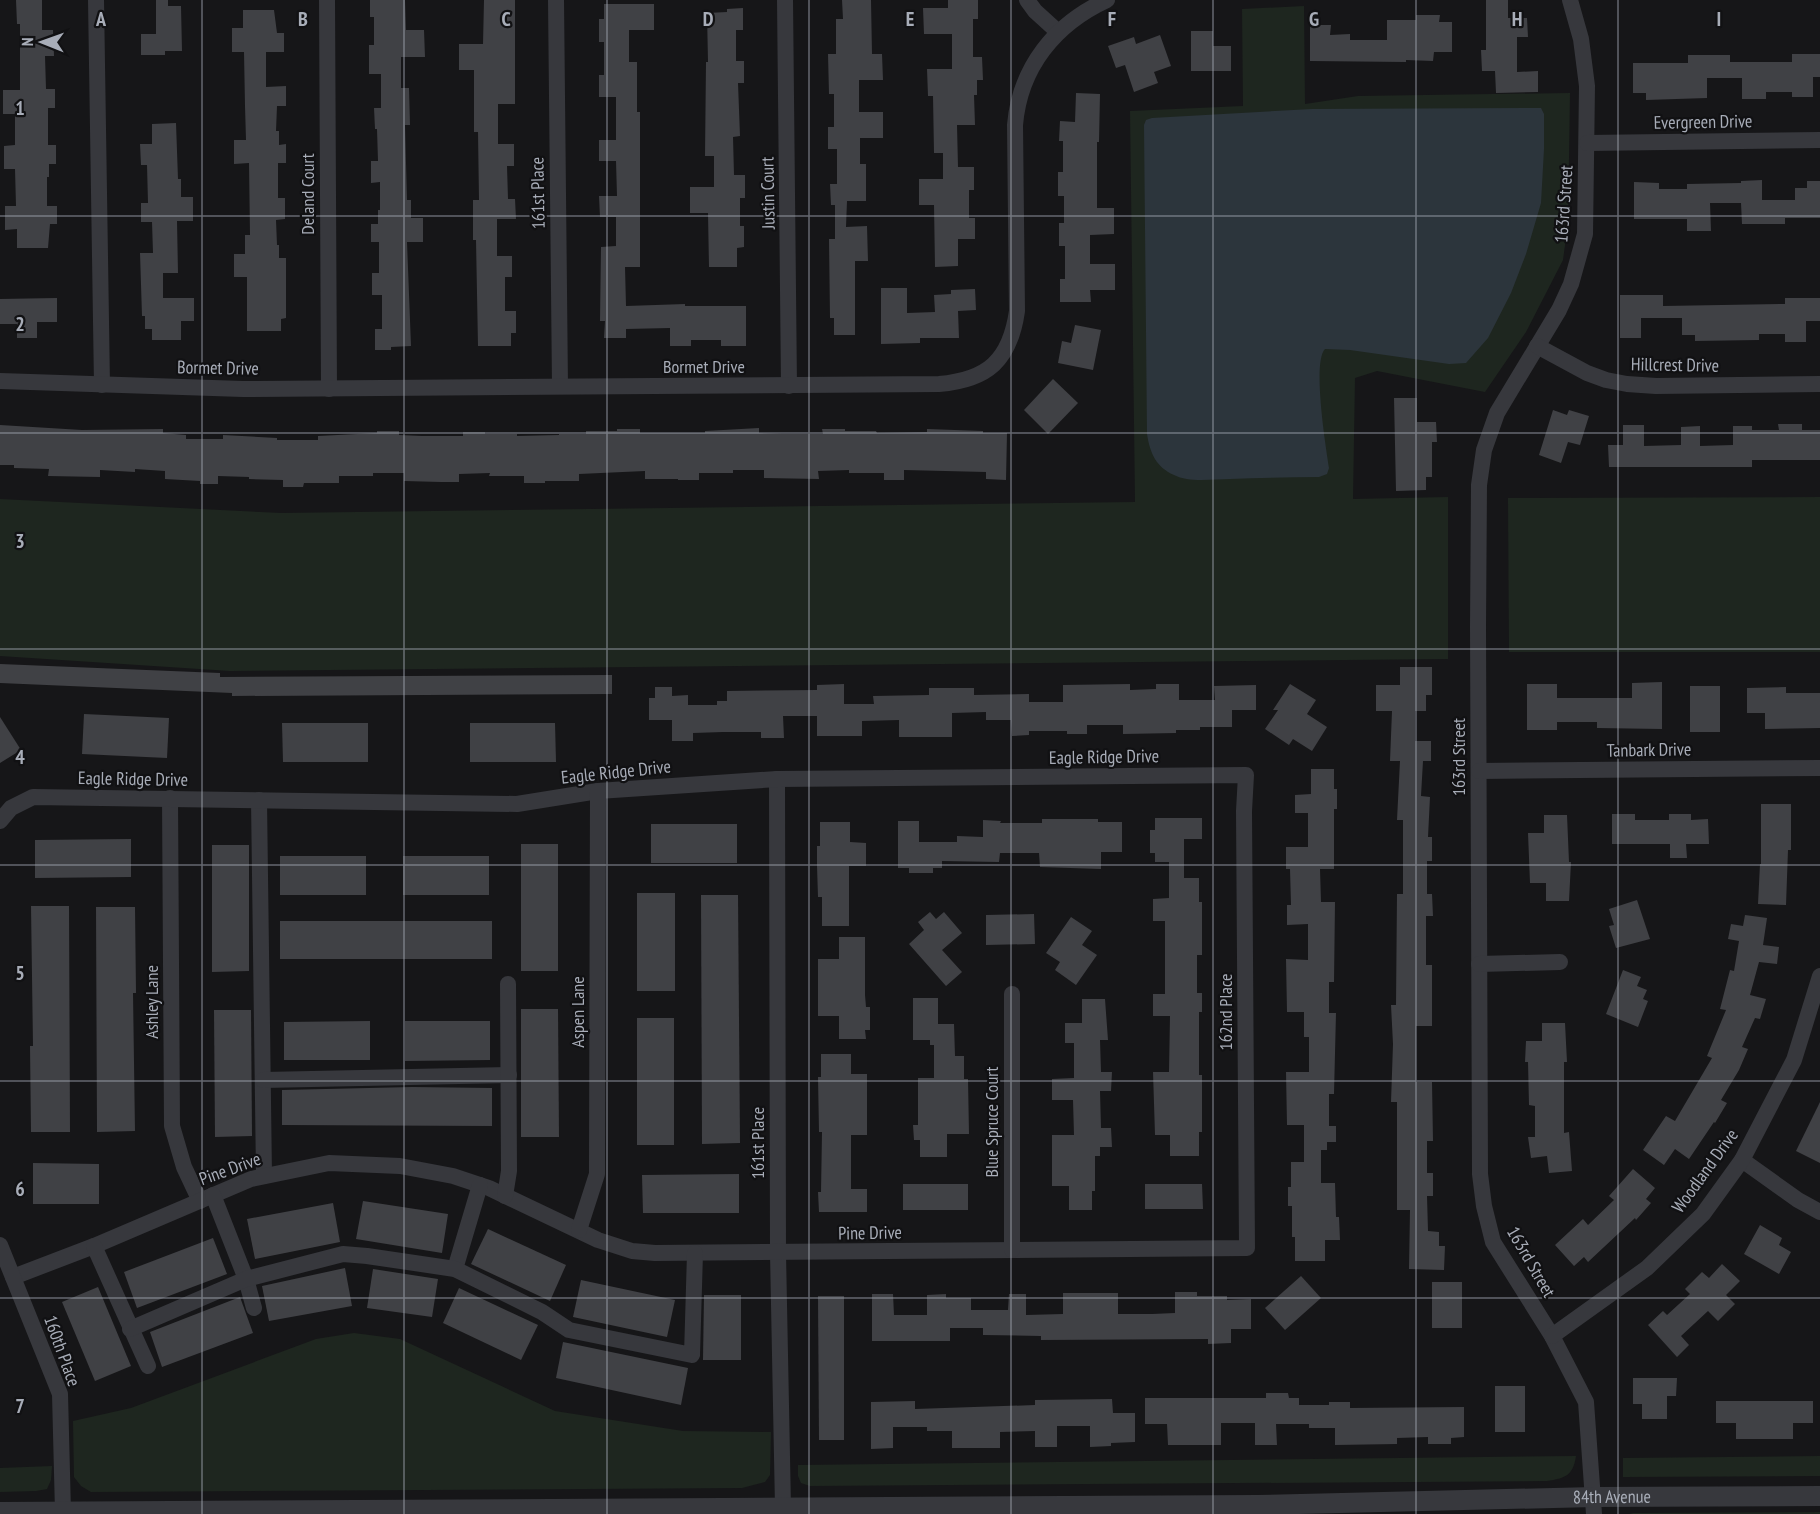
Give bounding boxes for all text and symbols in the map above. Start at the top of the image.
text: A [95,6,107,32]
text: B [298,6,308,32]
text: C [501,6,511,32]
text: D [703,6,714,32]
text: E [906,6,914,32]
text: F [1108,6,1116,32]
text: G [1309,6,1319,32]
text: H [1512,6,1522,32]
text: I [1717,6,1721,32]
north arrow [12,12,72,72]
text: N [17,37,37,46]
text: 1 [15,95,25,121]
street label: Evergreen Drive [1653,109,1753,134]
street label: Deland Court [296,153,319,235]
street label: 161st Place [525,157,550,229]
street label: Justin Court [755,157,780,230]
street label: 163rd Street [1549,164,1578,244]
text: 2 [15,311,25,337]
street label: Hillcrest Drive [1631,352,1719,377]
street label: Bormet Drive [177,355,259,380]
street label: Bormet Drive [663,355,745,378]
text: 3 [15,528,25,554]
street label: 163rd Street [1447,718,1470,796]
street label: Tanbark Drive [1606,737,1692,762]
text: 4 [15,744,25,770]
street label: Eagle Ridge Drive [1049,744,1159,769]
street label: Eagle Ridge Drive [560,754,672,789]
street label: Eagle Ridge Drive [78,766,188,791]
text: 5 [15,960,25,986]
street label: Ashley Lane [140,965,163,1039]
street label: 162nd Place [1214,974,1237,1050]
street label: Aspen Lane [566,976,589,1048]
street label: Blue Spruce Court [980,1066,1003,1178]
street label: 161st Place [746,1107,769,1179]
street label: Woodland Drive [1666,1124,1743,1217]
street label: Pine Drive [196,1147,264,1190]
text: 6 [15,1176,25,1202]
street label: Pine Drive [838,1220,902,1245]
street label: 163rd Street [1502,1222,1561,1301]
street label: 160th Place [39,1312,86,1390]
text: 7 [15,1393,25,1419]
street label: 84th Avenue [1573,1485,1651,1508]

